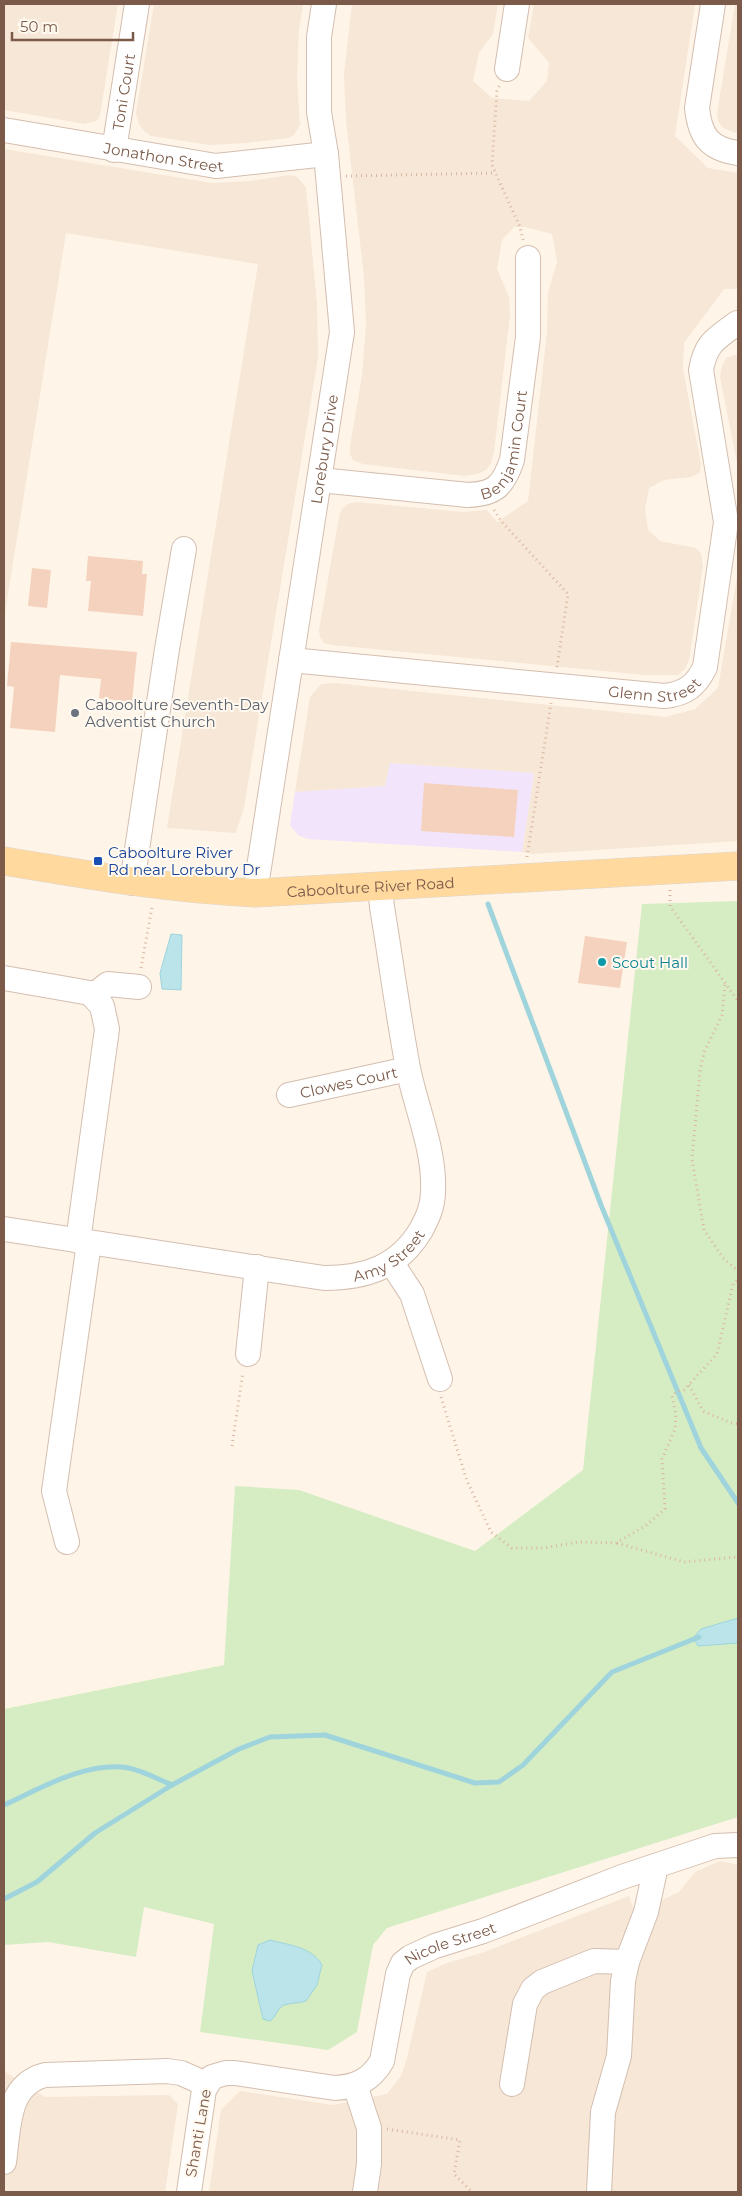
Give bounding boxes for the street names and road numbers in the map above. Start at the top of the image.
street label: Toni Court [108,52,139,131]
street label: Jonathon Street [101,137,224,176]
street label: Benjamin Court [478,389,531,503]
street label: Lorebury Drive [306,393,342,505]
street label: Glenn Street [607,673,705,706]
street label: Caboolture River Road [286,872,455,901]
street label: Clowes Court [298,1062,399,1102]
street label: Amy Street [351,1226,429,1285]
street label: Nicole Street [400,1917,499,1969]
street label: Shanti Lane [181,2087,215,2179]

